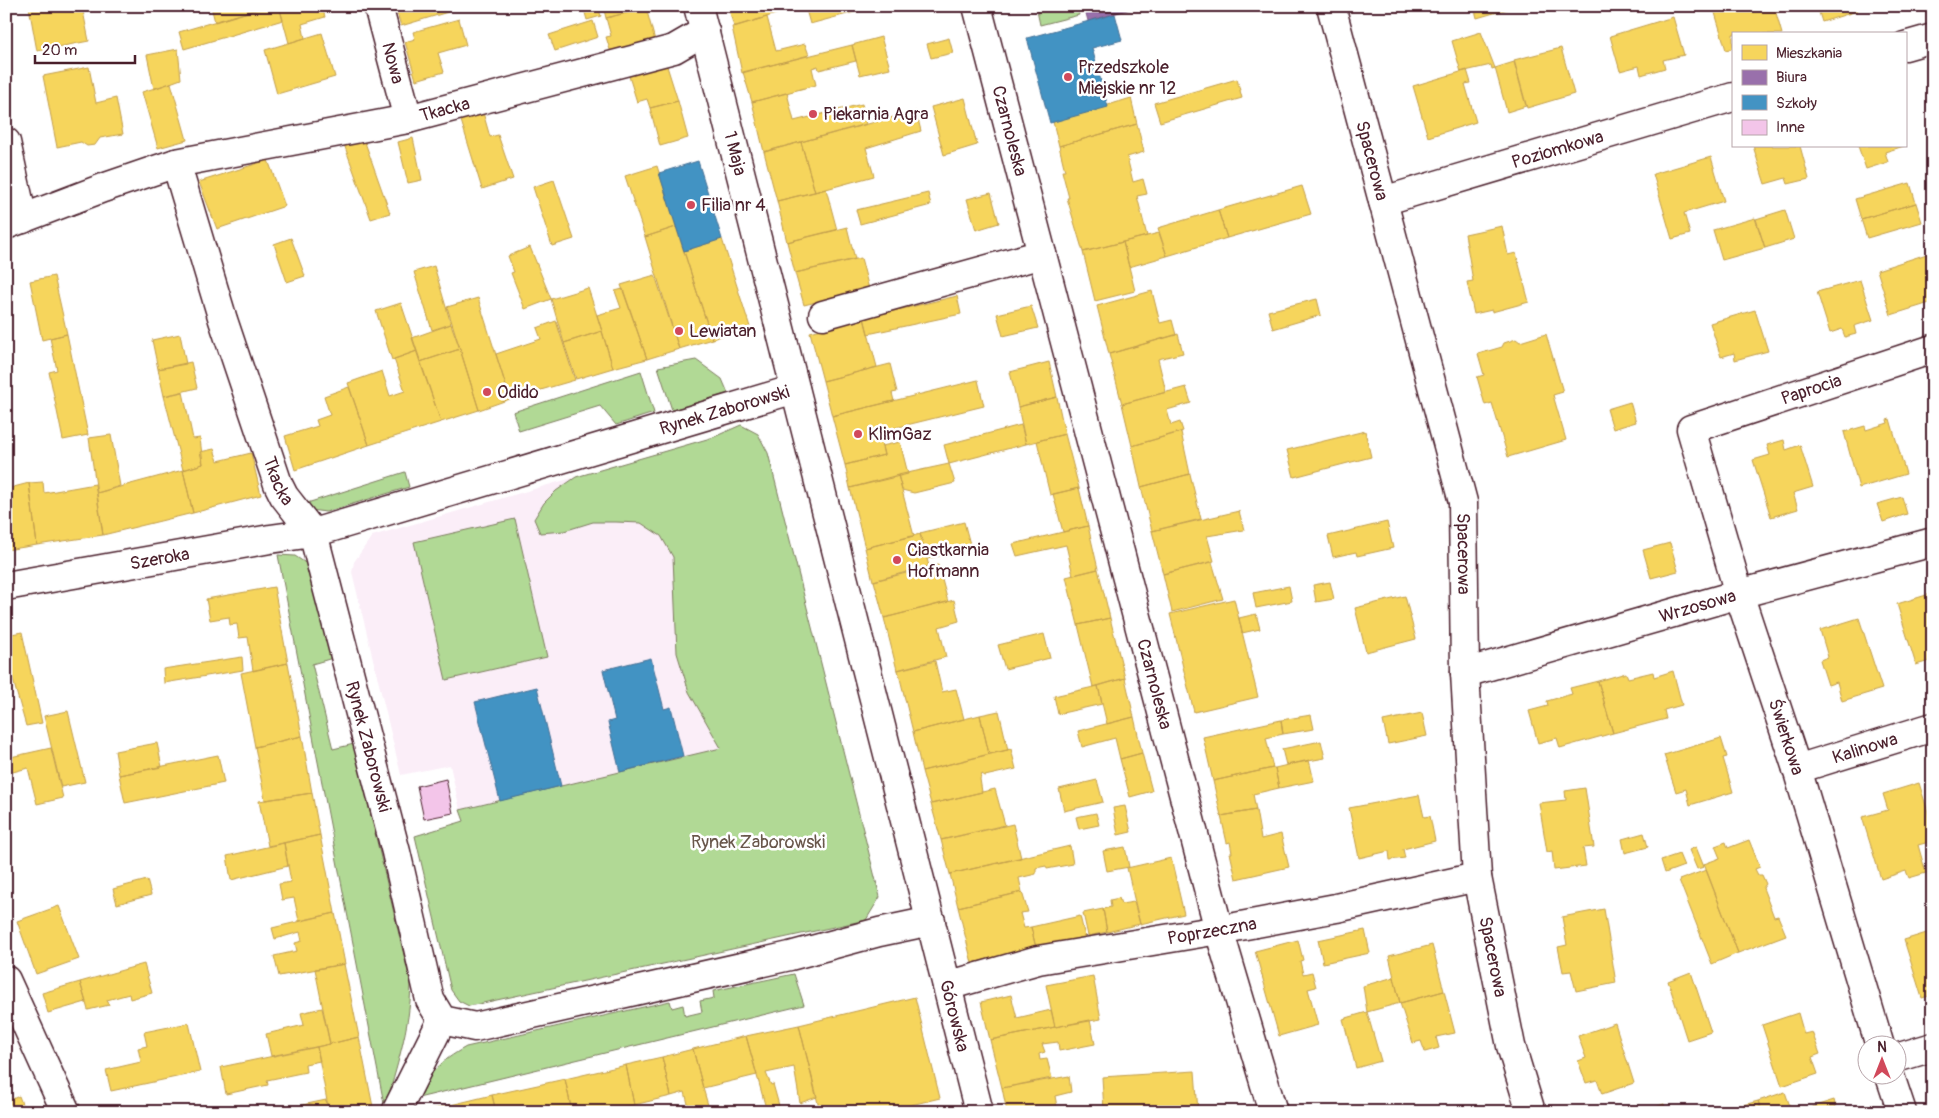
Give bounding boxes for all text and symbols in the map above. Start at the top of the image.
scale bar [35,32,135,64]
legend [1732,32,1906,148]
street label: Nowa [377,40,410,86]
text: 20 m [42,41,77,60]
text: Mieszkania [1776,44,1842,63]
place label: Przedszkole Miejskie nr 12 [1078,56,1176,100]
text: Biura [1776,68,1807,87]
marker: Przedszkole Miejskie nr 12 [1062,71,1074,83]
street label: Czarnoleska [987,83,1033,179]
street label: Tkacka [417,92,472,127]
text: Szkoły [1776,94,1818,113]
place label: Piekarnia Agra [823,103,929,126]
marker: Piekarnia Agra [807,108,819,120]
street label: Spacerowa [1351,118,1394,203]
text: Inne [1776,118,1805,137]
street label: Poziomkowa [1509,125,1606,174]
street label: 1 Maja [719,129,752,178]
place label: Filia nr 4 [701,194,766,217]
marker: Filia nr 4 [685,199,697,211]
place label: Lewiatan [689,320,756,343]
marker: Lewiatan [673,325,685,337]
street label: Paprocia [1778,369,1845,410]
street label: Rynek Zaborowski [657,380,792,440]
place label: Odido [497,381,539,404]
marker: Odido [481,386,493,398]
place label: KlimGaz [868,423,932,446]
marker: KlimGaz [852,428,864,440]
street label: Tkacka [258,453,299,510]
street label: Spacerowa [1452,513,1476,595]
place label: Ciastkarnia Hofmann [907,539,989,583]
street label: Szeroka [128,542,191,575]
marker: Ciastkarnia Hofmann [891,554,903,566]
street label: Wrzosowa [1656,584,1739,628]
street label: Czarnoleska [1132,636,1177,732]
street label: Rynek Zaborowski [341,679,397,814]
street label: Świerkowa [1763,696,1809,778]
street label: Kalinowa [1829,727,1900,769]
park label: Rynek Zaborowski [691,831,825,854]
street label: Poprzeczna [1166,912,1258,950]
street label: Spacerowa [1474,915,1512,999]
street label: Górowska [934,977,975,1054]
north arrow [1856,1036,1906,1086]
text: N [1877,1039,1887,1056]

